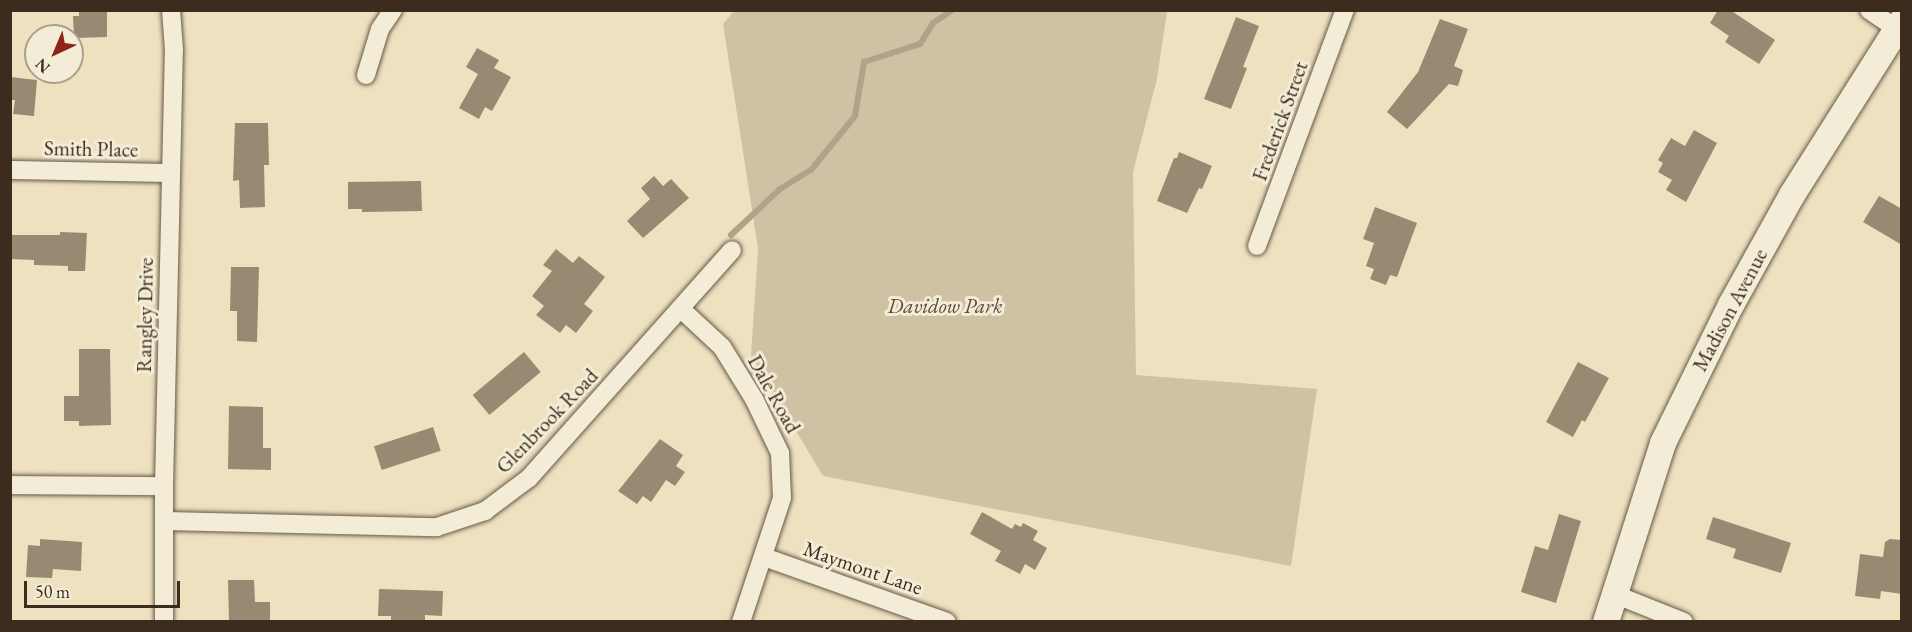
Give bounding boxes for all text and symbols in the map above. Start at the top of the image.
north arrow [24,24,84,84]
text: N [31,54,54,78]
street label: Frederick Street [1247,58,1313,184]
street label: Smith Place [44,136,138,162]
street label: Madison Avenue [1687,244,1773,376]
street label: Rangley Drive [131,257,159,373]
park label: Davidow Park [888,293,1002,319]
street label: Dale Road [742,350,806,438]
street label: Glenbrook Road [491,363,603,479]
street label: Maymont Lane [800,536,926,600]
scale bar [27,569,183,607]
text: 50 m [35,580,70,603]

